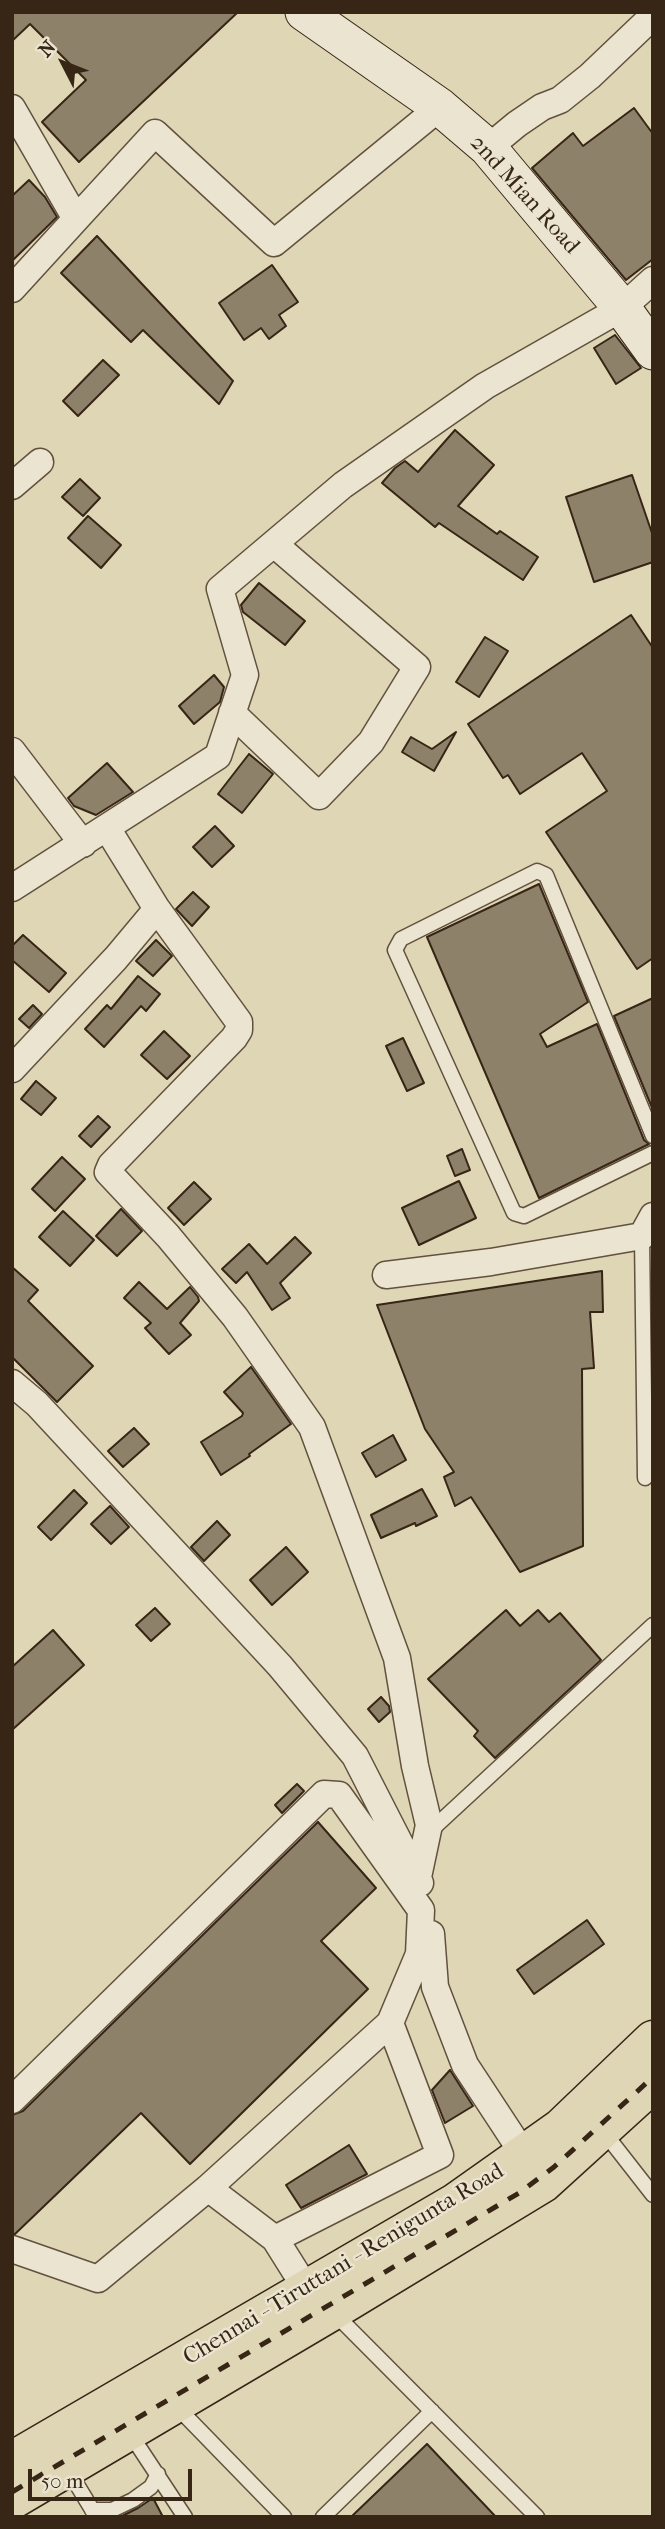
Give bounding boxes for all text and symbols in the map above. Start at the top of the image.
north arrow [28,28,98,98]
text: N [34,36,60,62]
street label: 2nd Mian Road [463,130,585,260]
street label: Chennai - Tiruttani - Renigunta Road [179,2158,509,2372]
scale bar [32,2456,196,2500]
text: 50 m [41,2469,84,2493]

